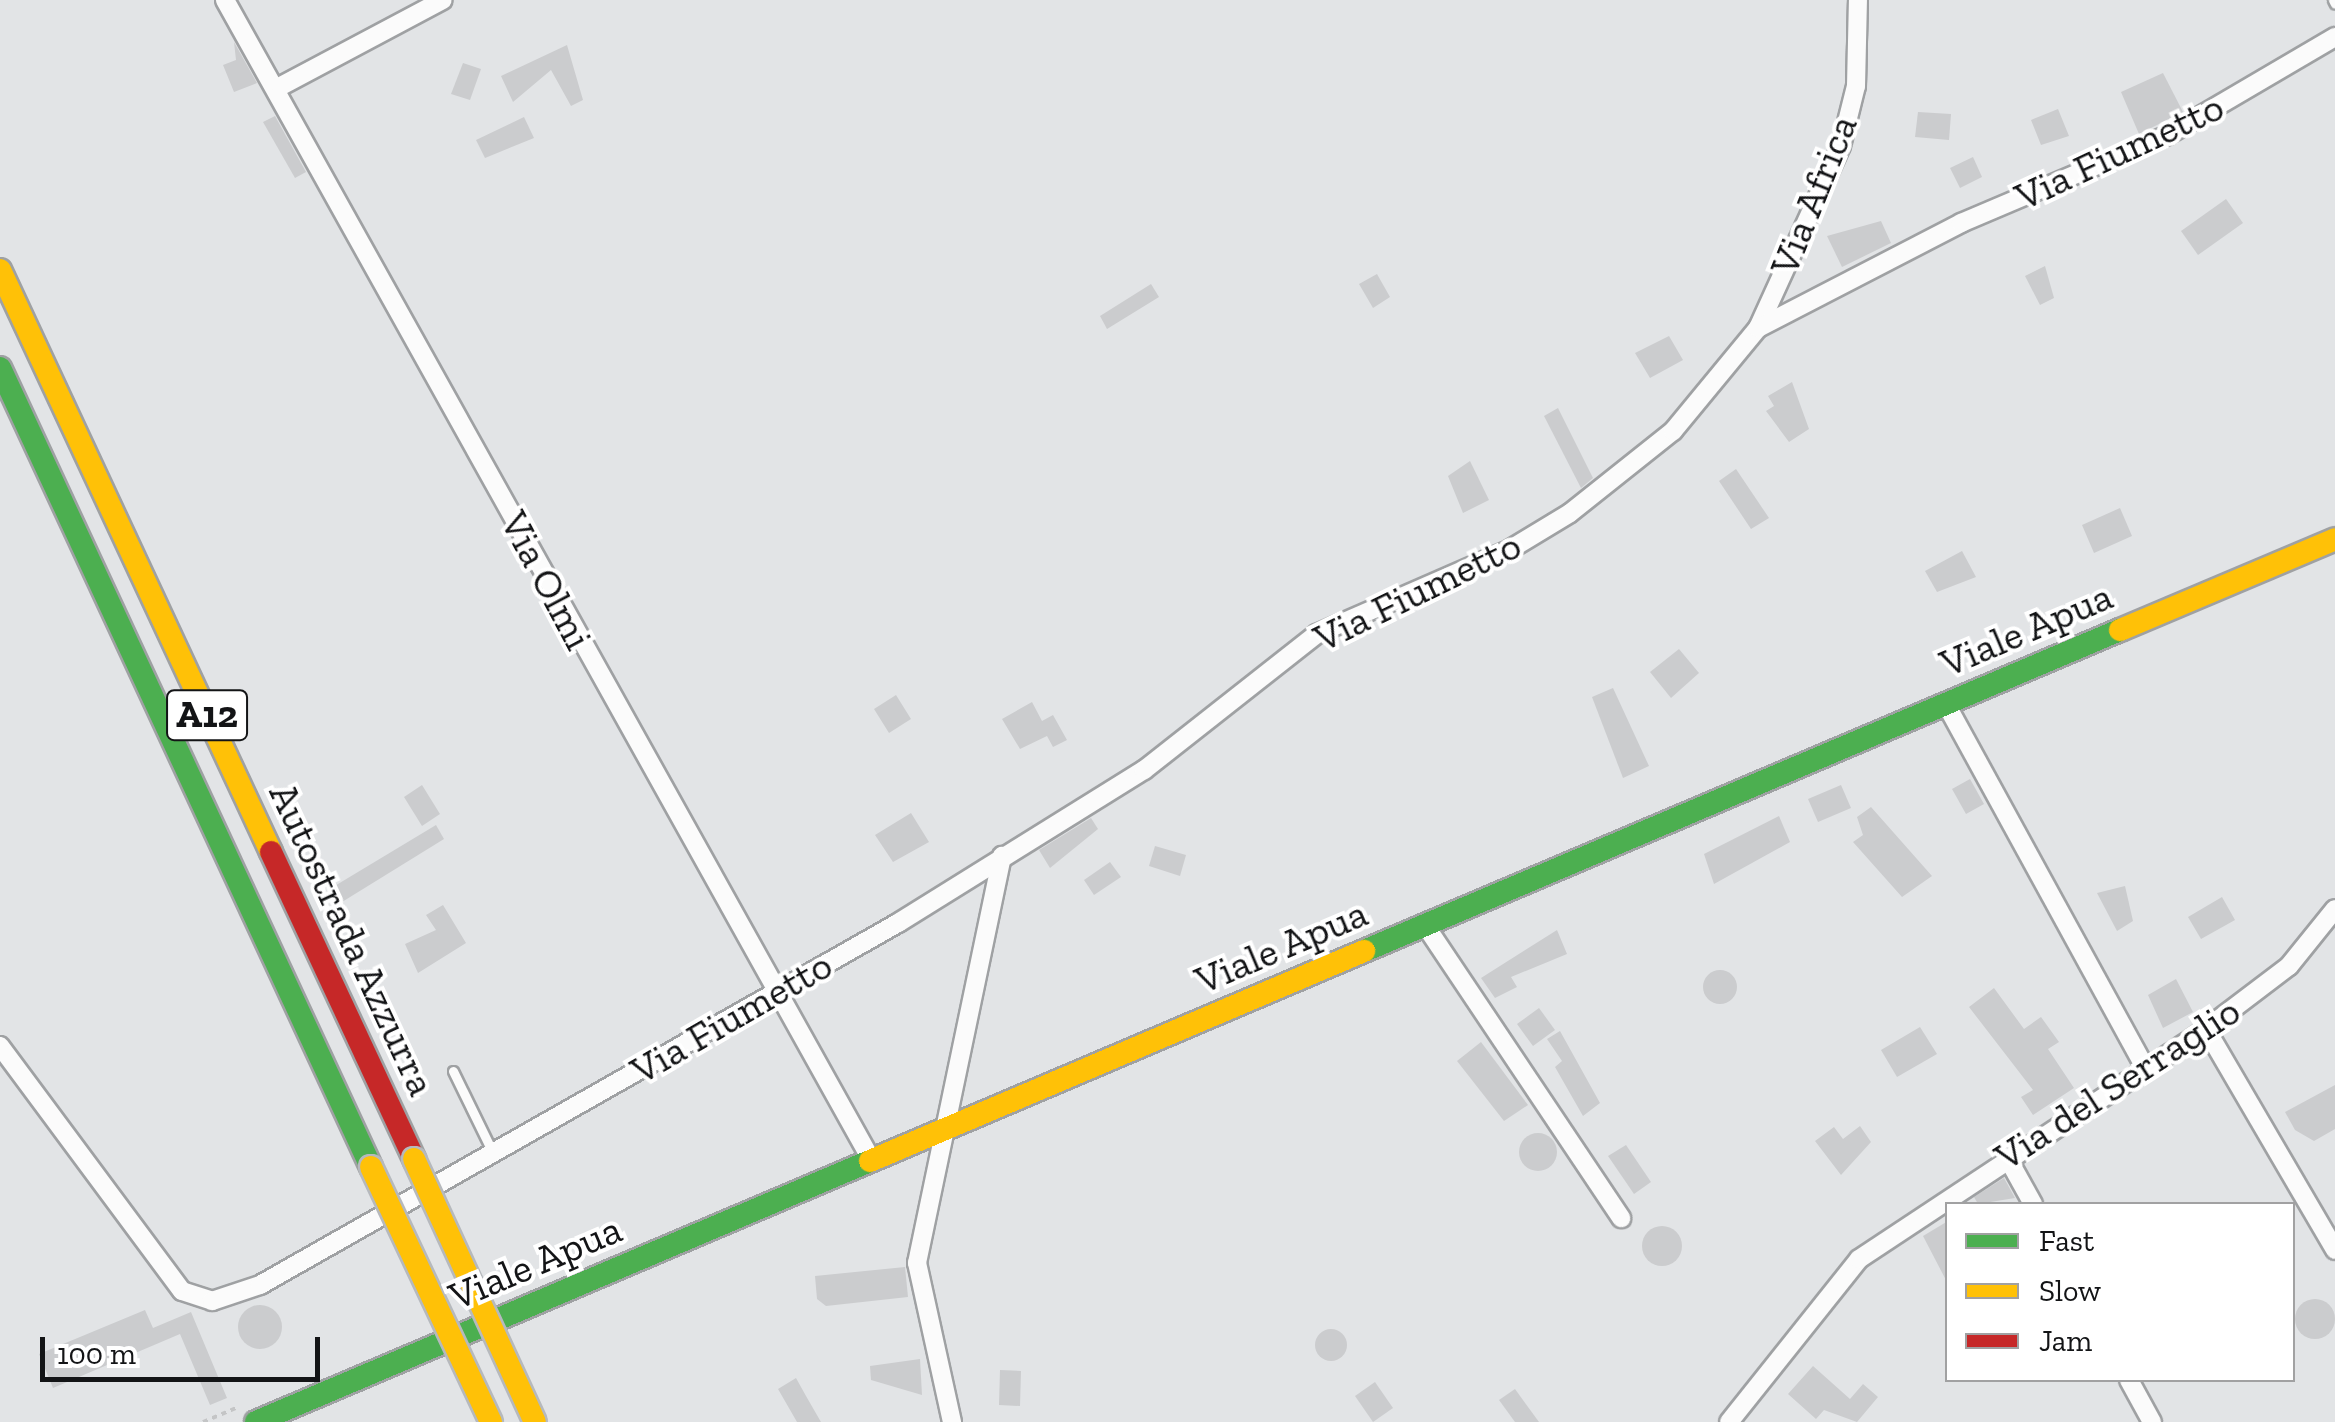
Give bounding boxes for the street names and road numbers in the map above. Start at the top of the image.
street label: Via Fiumetto [2007,82,2231,220]
street label: Via Africa [1759,108,1867,282]
street label: Via Olmi [491,503,603,657]
street label: Via Fiumetto [1306,520,1528,662]
street label: Viale Apua [1932,571,2120,687]
road number: A12 [164,682,250,748]
street label: Autostrada Azzurra [259,775,447,1103]
street label: Viale Apua [1187,888,1375,1004]
street label: Via Fiumetto [622,940,840,1094]
street label: Via del Serraglio [1985,986,2249,1180]
street label: Viale Apua [441,1204,629,1320]

